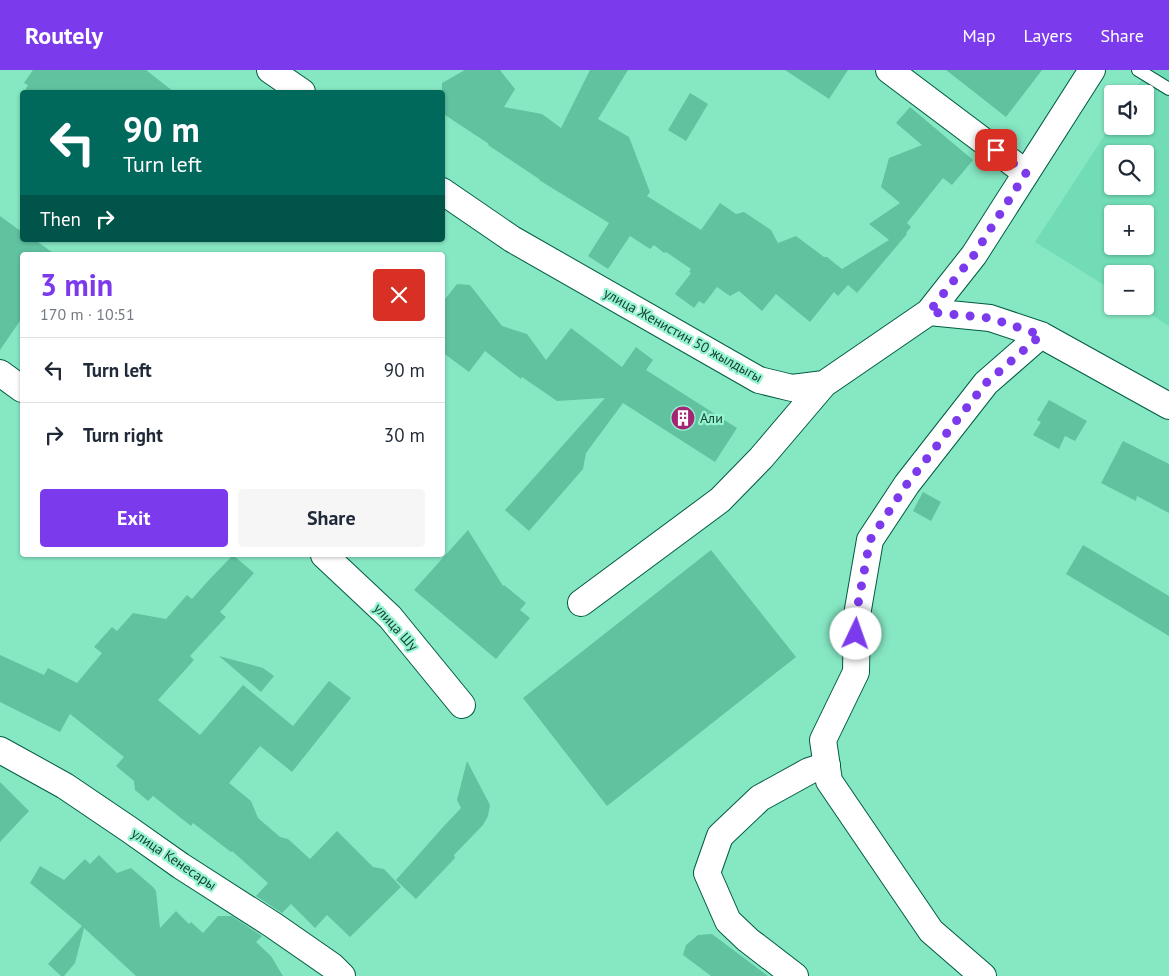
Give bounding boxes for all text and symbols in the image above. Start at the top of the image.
text: Routely [25,20,103,51]
text: Map [963,24,995,47]
text: Layers [1023,24,1072,47]
text: Share [1100,24,1144,47]
map controls [1104,85,1154,315]
button: sound [1104,85,1154,135]
text: 90 m [123,106,200,152]
icon: left [40,110,105,175]
pin [975,129,1017,171]
icon: arrive [982,136,1010,164]
button: search [1104,145,1154,195]
text: Turn left [123,150,202,178]
icon: right [91,205,119,233]
button: + [1104,205,1154,255]
text: Then [40,207,81,231]
text: 3 min [40,265,113,304]
button: − [1104,265,1154,315]
button: close [373,269,425,321]
street label: улица Женистин 50 жылдыгы [600,284,766,386]
text: 170 m · 10:51 [40,304,135,324]
icon: left [40,356,68,384]
text: Turn left [83,358,152,382]
text: 90 m [384,358,425,382]
building icon: Али [670,405,696,431]
place label: Али [700,409,723,427]
icon: right [40,421,68,449]
text: Turn right [83,423,163,447]
text: 30 m [384,423,425,447]
button: Exit [40,489,228,547]
button: Share [238,489,425,547]
street label: улица Шу [370,599,422,655]
position arrow [829,607,881,659]
street label: улица Кенесары [128,824,220,894]

